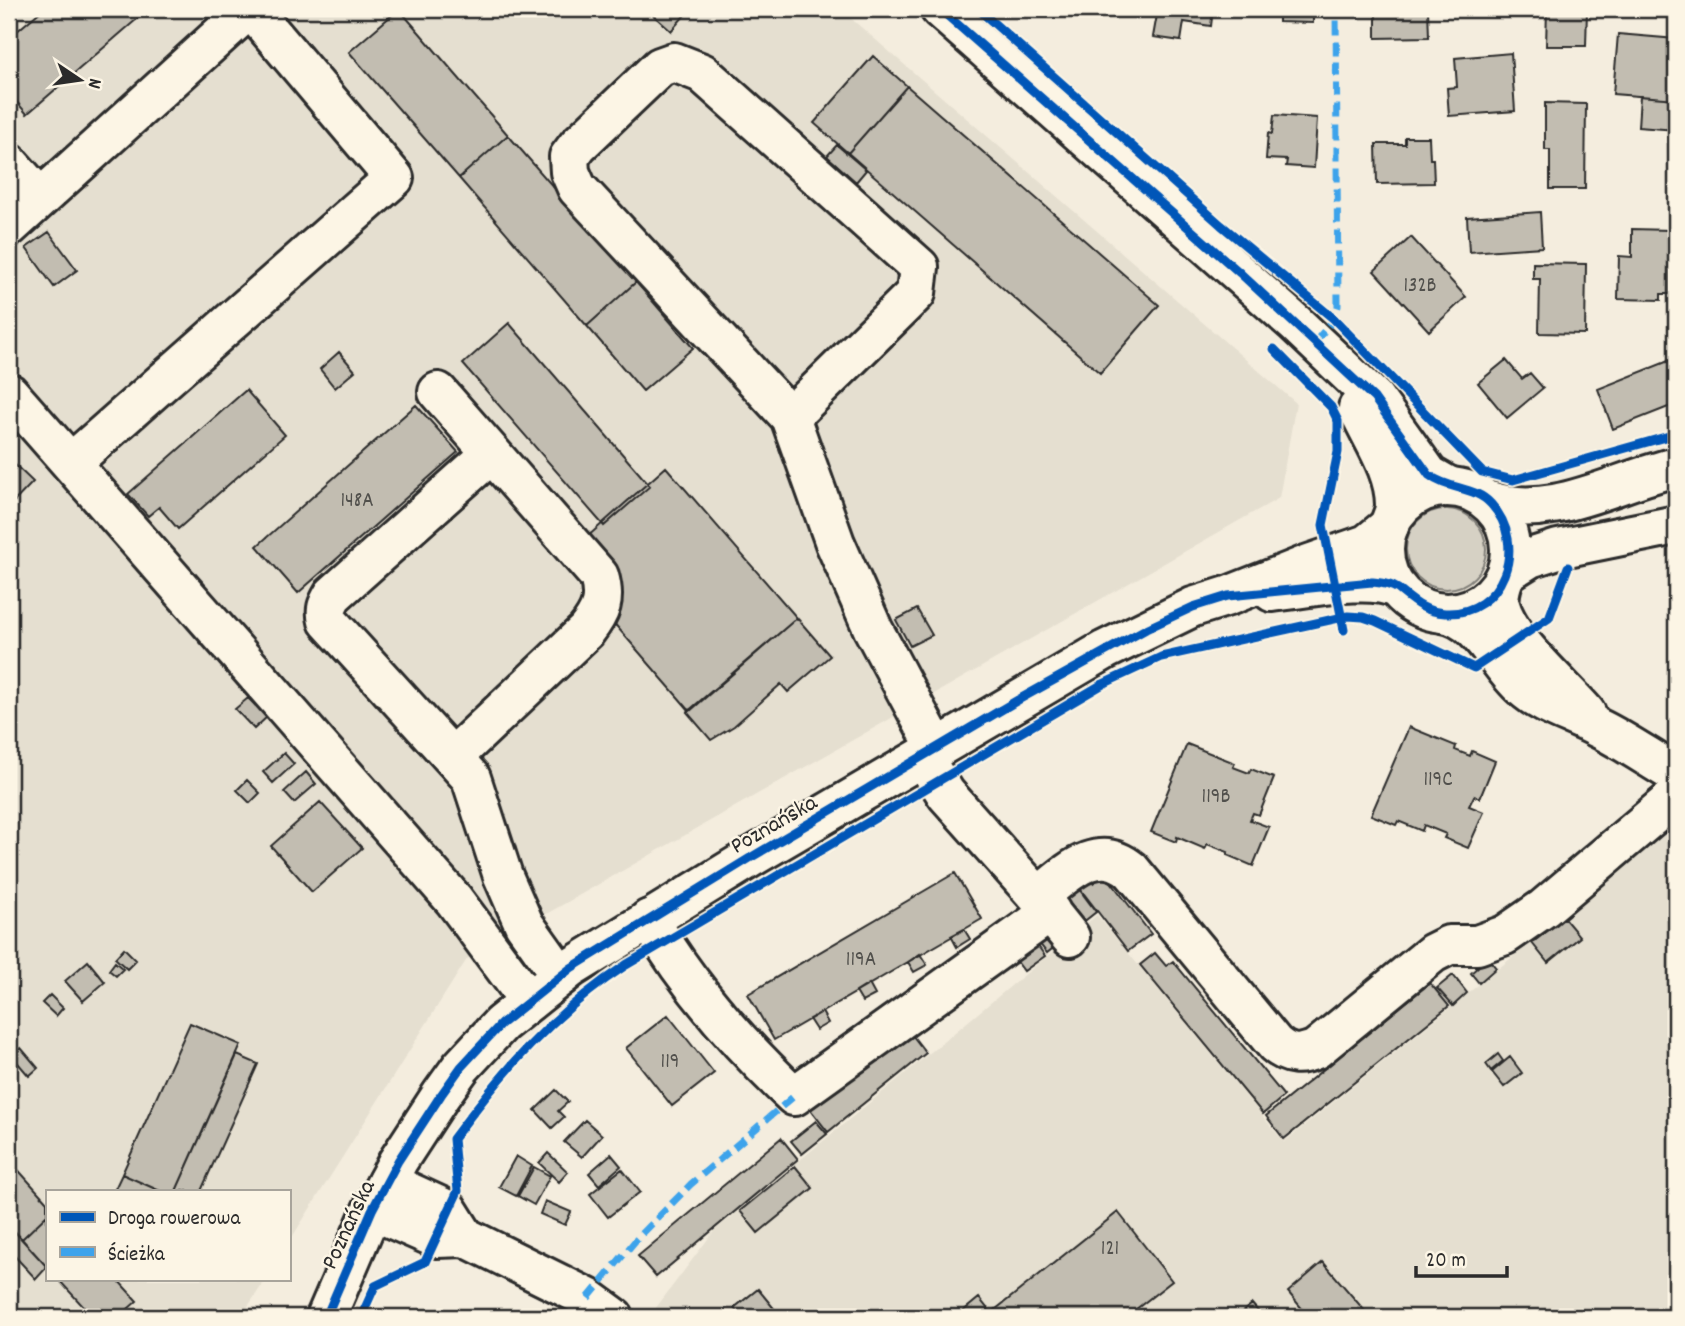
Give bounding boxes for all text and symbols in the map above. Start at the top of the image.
north arrow [46,46,116,116]
text: N [79,75,107,91]
house number: 132B [1403,272,1437,302]
house number: 148A [340,487,374,517]
house number: 119C [1423,766,1453,796]
house number: 119B [1202,783,1230,813]
street label: Poznańska [725,787,825,864]
house number: 119A [846,946,876,976]
house number: 119 [661,1048,679,1078]
street label: Poznańska [314,1174,386,1276]
legend [46,1190,290,1280]
text: Droga rowerowa [108,1205,241,1235]
house number: 121 [1101,1235,1119,1265]
scale bar [1416,1235,1506,1279]
text: Ścieżka [108,1241,166,1271]
text: 20 m [1426,1247,1466,1277]

